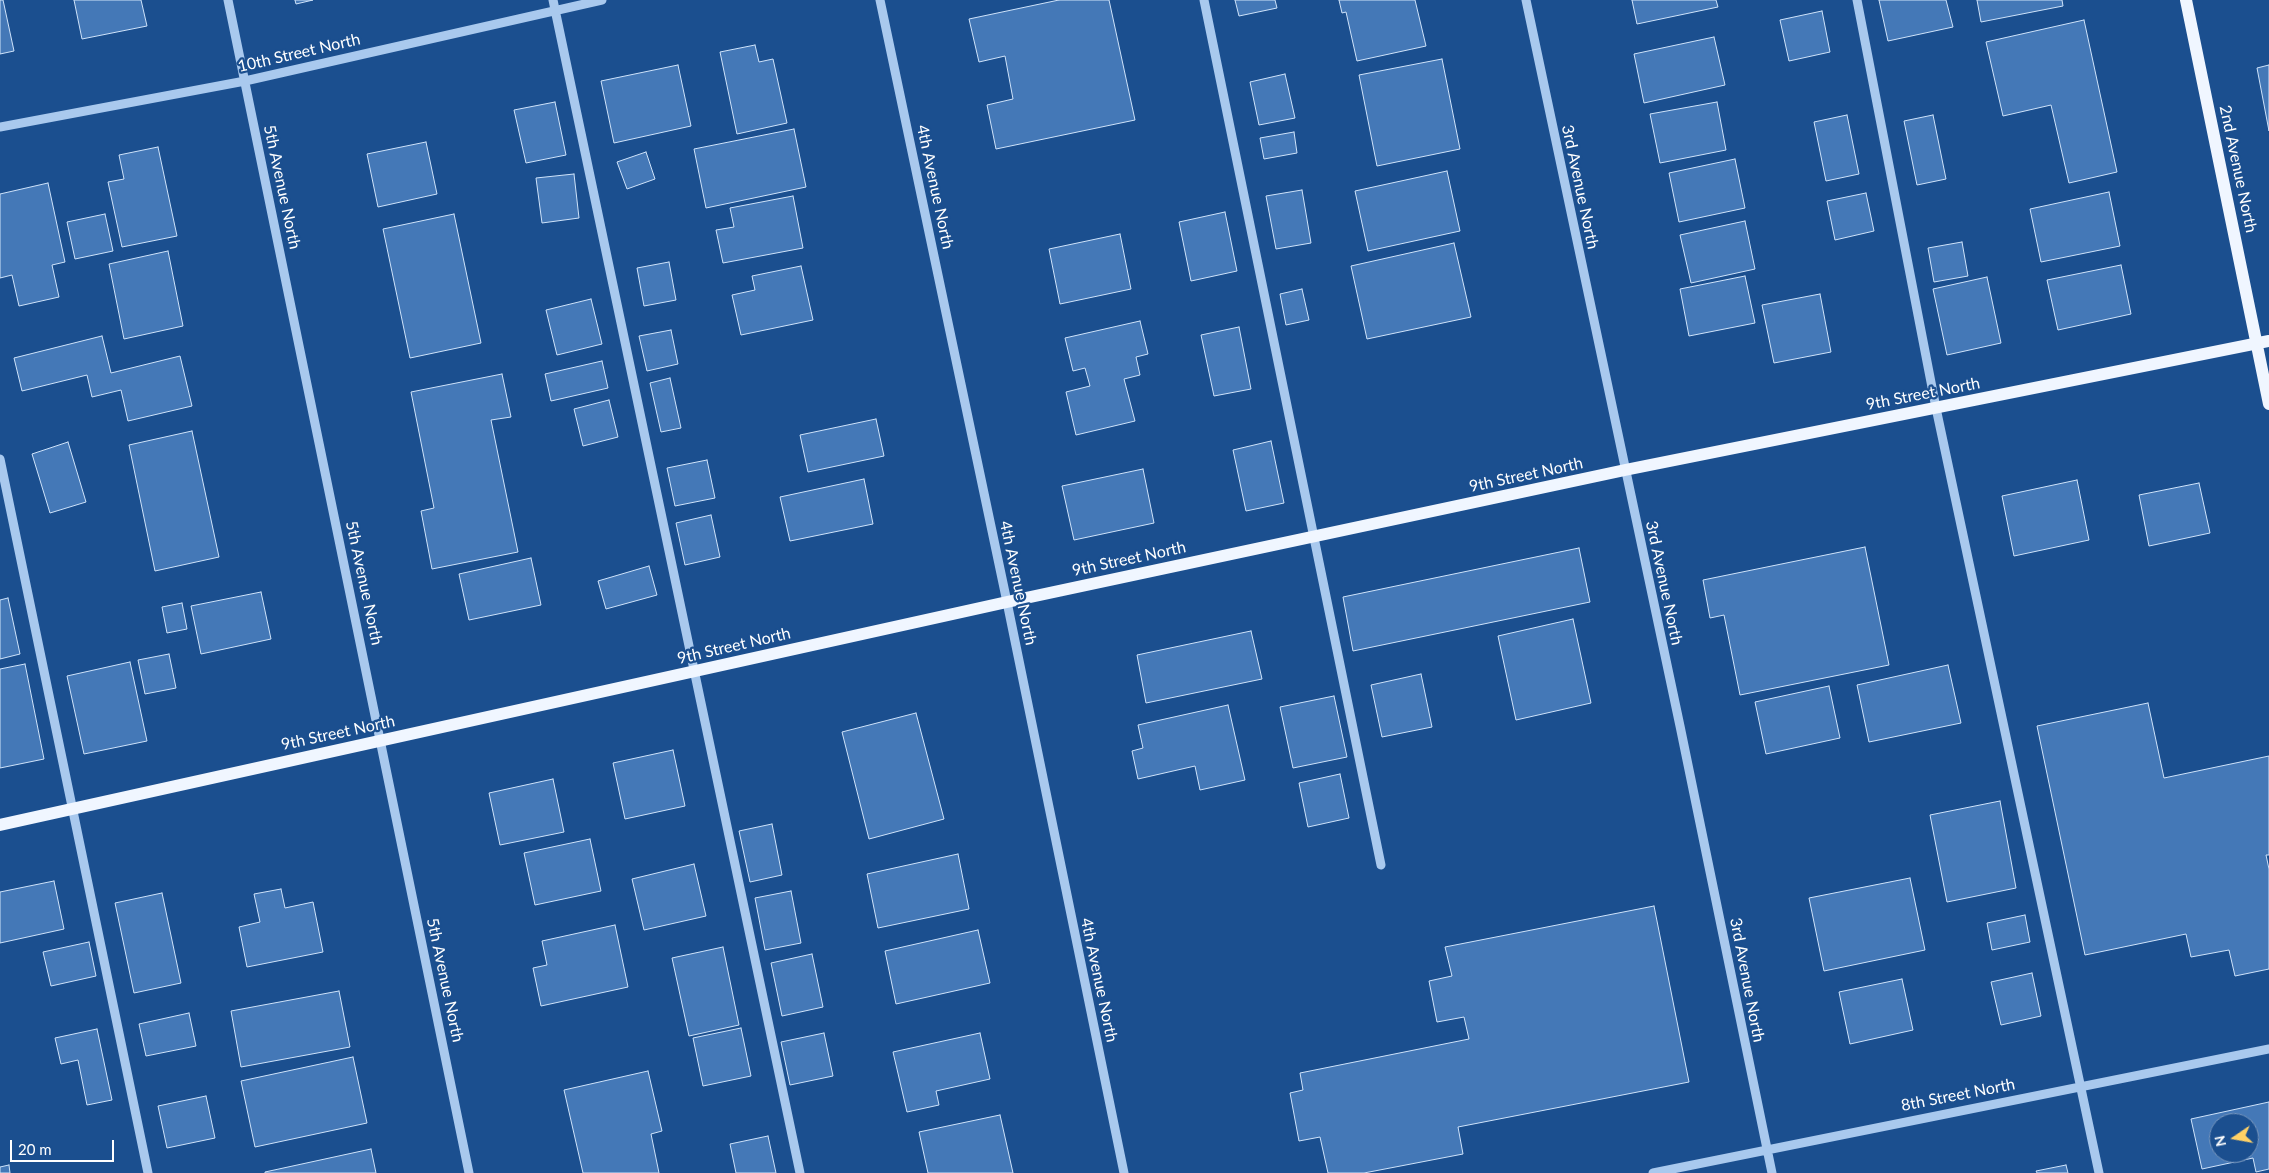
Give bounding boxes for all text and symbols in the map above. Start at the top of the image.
street label: 10th Street North [236,30,362,76]
street label: 2nd Avenue North [2215,103,2261,235]
street label: 5th Avenue North [259,123,305,251]
street label: 4th Avenue North [912,123,958,251]
street label: 3rd Avenue North [1557,123,1603,251]
street label: 9th Street North [1864,374,1982,414]
street label: 9th Street North [1467,454,1585,496]
street label: 5th Avenue North [341,519,387,647]
street label: 4th Avenue North [995,519,1041,647]
street label: 3rd Avenue North [1641,519,1687,647]
street label: 9th Street North [1070,538,1188,580]
street label: 9th Street North [675,624,793,668]
street label: 9th Street North [279,712,397,754]
street label: 5th Avenue North [422,916,468,1044]
street label: 4th Avenue North [1076,916,1122,1044]
street label: 3rd Avenue North [1726,916,1768,1044]
street label: 8th Street North [1899,1075,2017,1115]
north arrow [2209,1113,2259,1163]
scale bar [12,1130,116,1162]
text: N [2210,1134,2229,1148]
text: 20 m [18,1140,52,1158]

